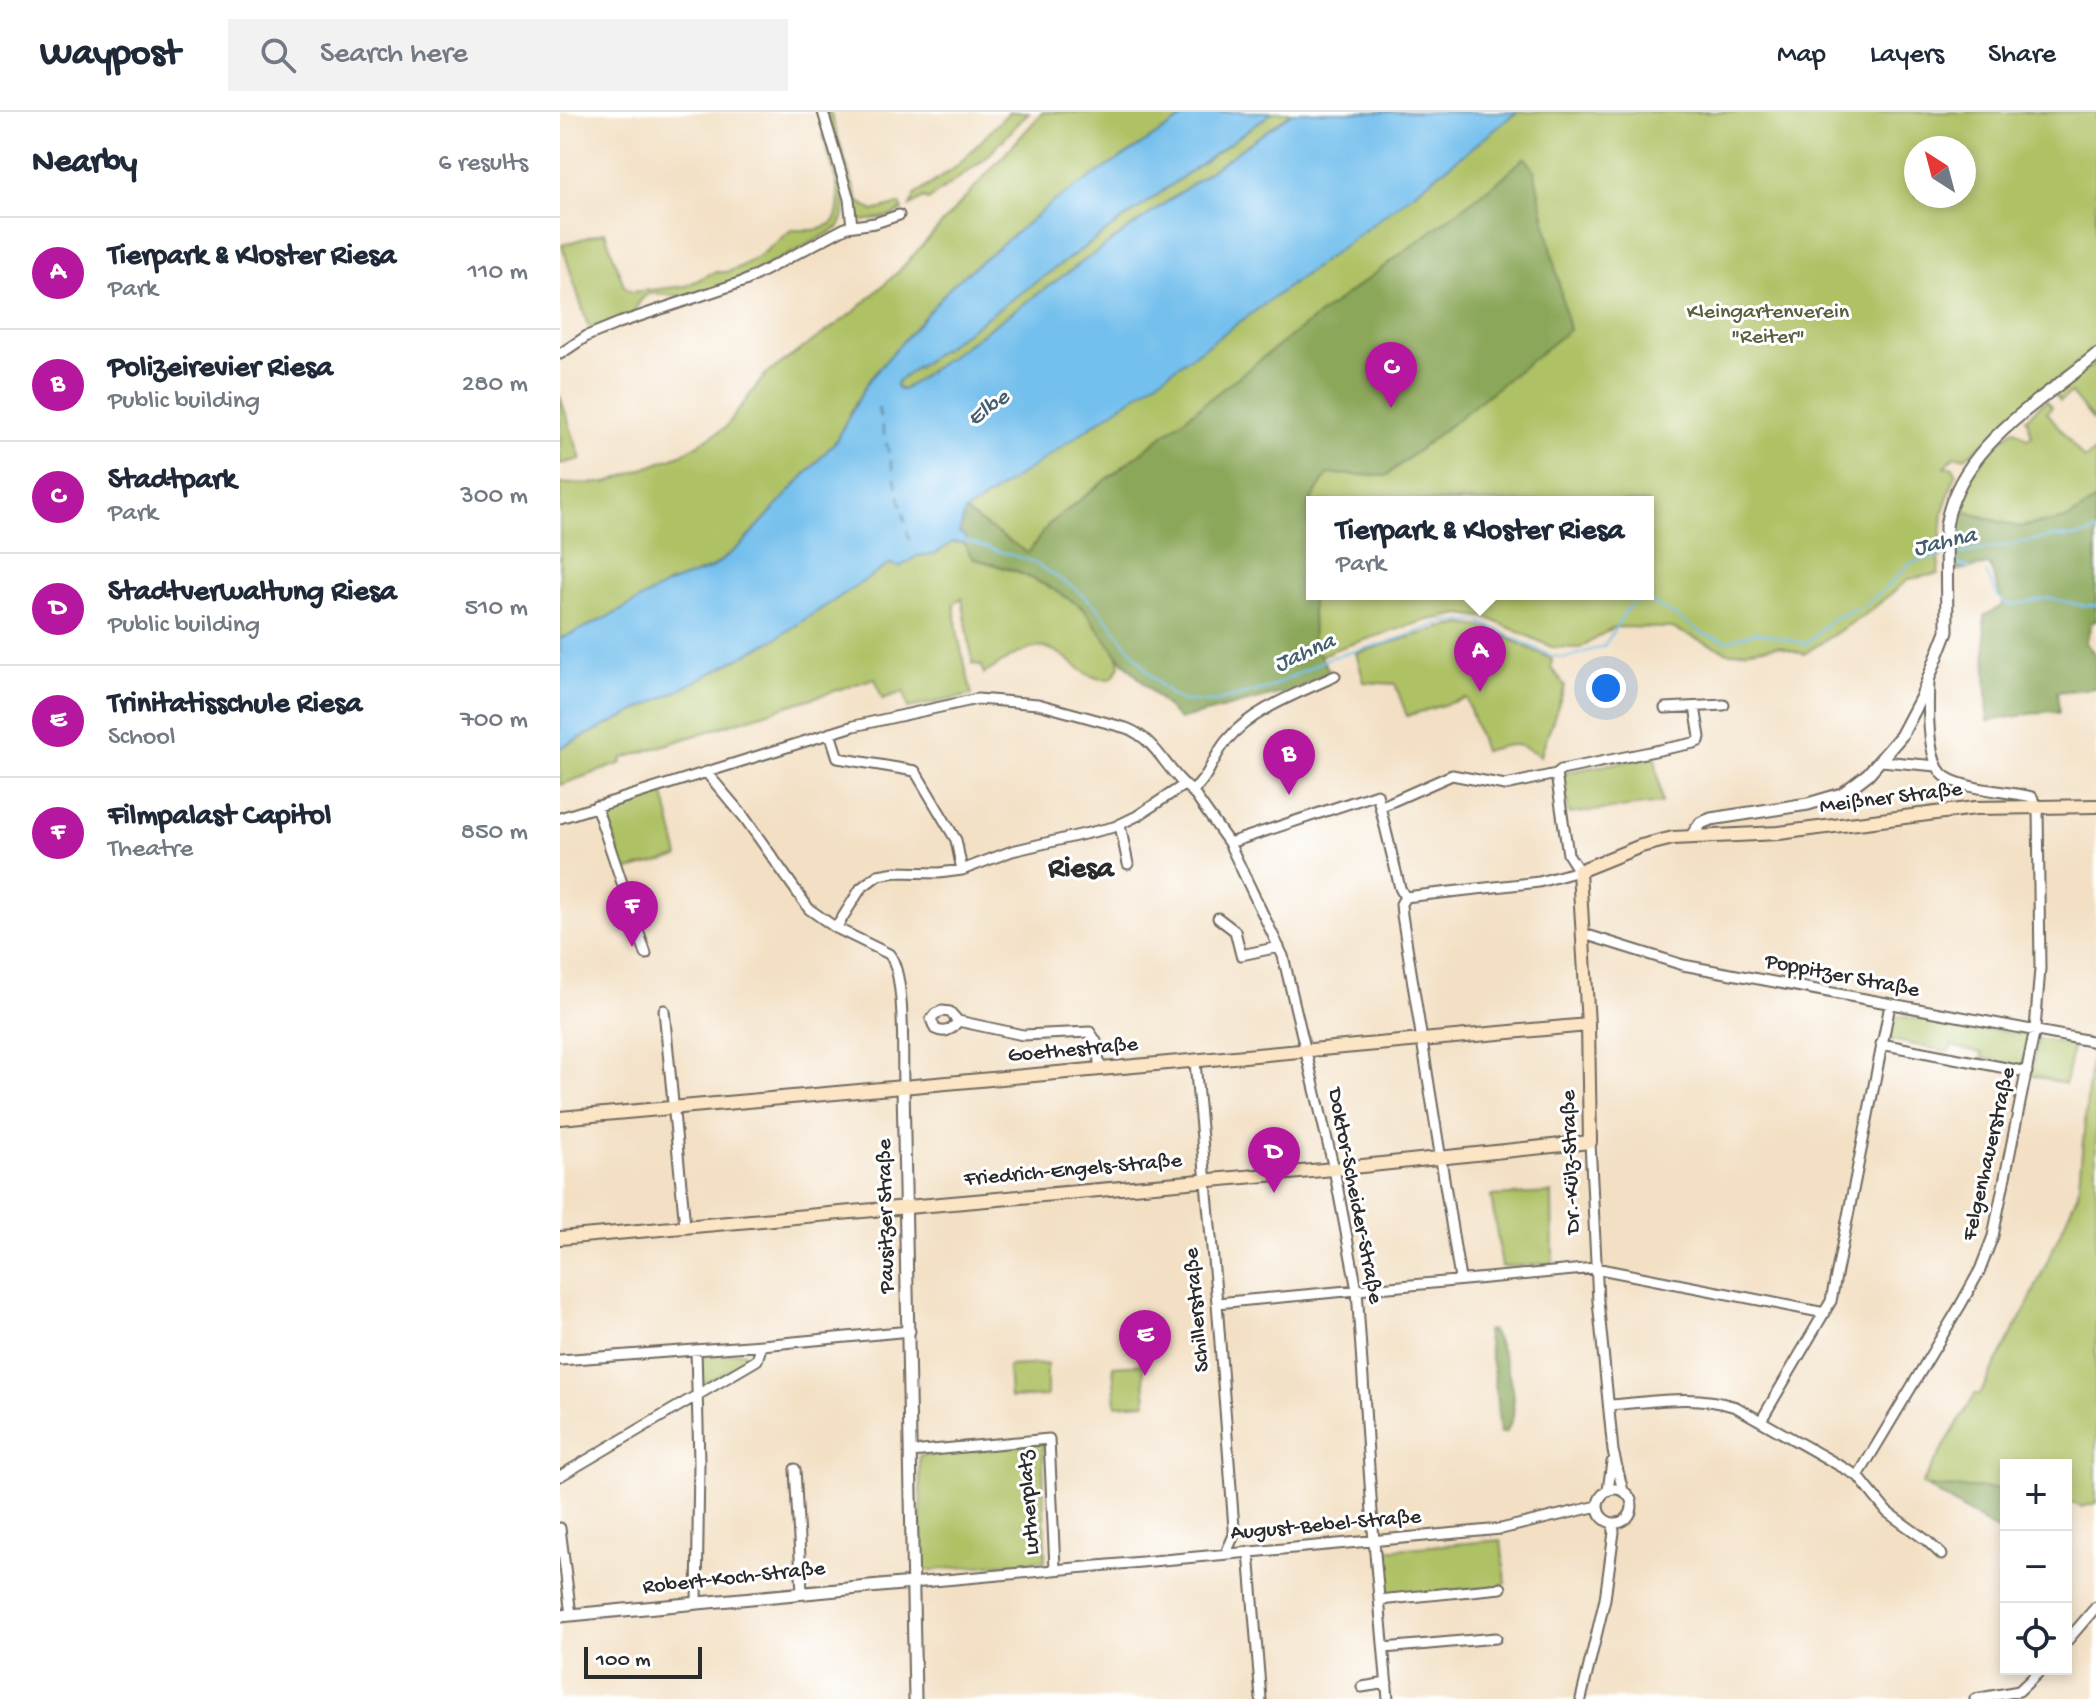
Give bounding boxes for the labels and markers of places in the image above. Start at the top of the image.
pin: C [1365,342,1417,408]
pin: A [1454,626,1506,692]
pin: B [1263,729,1315,795]
pin: F [606,881,658,947]
pin: D [1248,1127,1300,1193]
pin: E [1119,1310,1171,1376]

